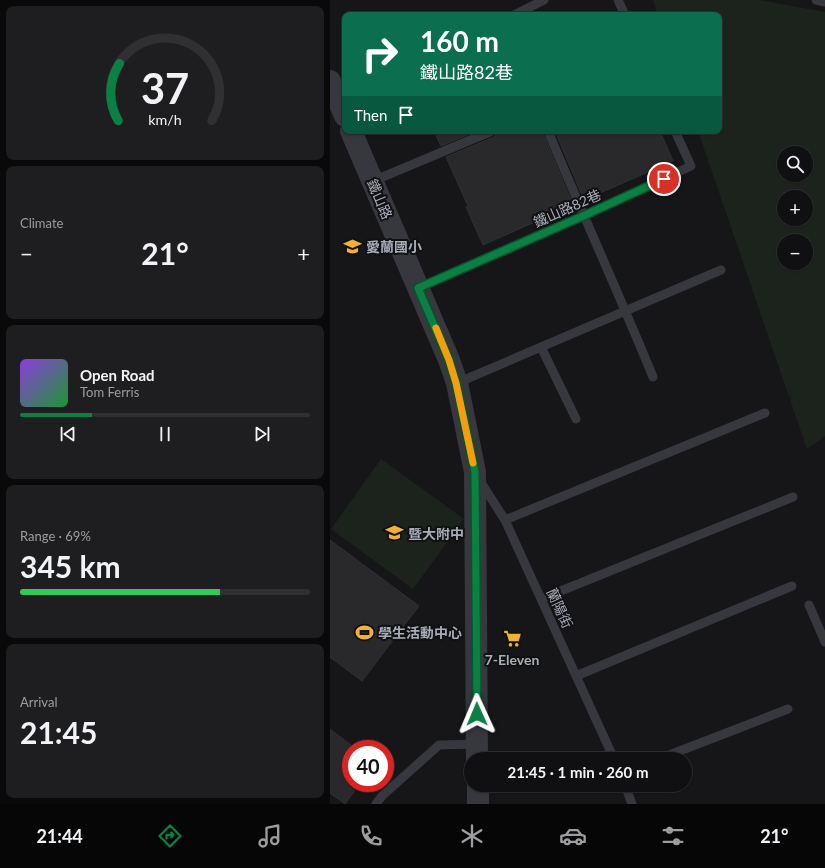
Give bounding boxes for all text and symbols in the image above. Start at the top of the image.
text: 160 m [420,24,499,58]
icon: right [354,28,406,80]
text: 鐵山路82巷 [420,61,513,83]
text: 37 [141,63,189,113]
icon: arrive [395,104,417,126]
text: Then [354,106,387,124]
text: km/h [148,110,182,127]
map controls [777,146,813,270]
button: search [777,146,813,182]
pin [647,162,681,196]
icon: arrive [653,168,675,190]
street label: 鐵山路 [364,176,396,222]
street label: 鐵山路82巷 [531,186,603,230]
button: + [777,190,813,226]
text: Climate [20,215,63,231]
button: − [777,234,813,270]
text: 21° [141,235,189,271]
school or university icon: 愛蘭國小 [343,236,363,256]
place label: 愛蘭國小 [366,238,422,255]
text: − [20,240,33,267]
text: + [297,240,310,267]
text: Open Road [80,366,155,384]
text: Tom Ferris [80,384,139,400]
icon: previous [57,423,79,445]
icon: pause [154,423,176,445]
icon: next [251,423,273,445]
school or university icon: 暨大附中 [385,523,405,543]
place label: 暨大附中 [408,525,464,542]
text: Range · 69% [20,528,91,544]
text: 345 km [20,548,121,584]
street label: 蘭陽街 [543,585,577,631]
sports icon: 學生活動中心 [355,622,375,642]
place label: 學生活動中心 [378,624,462,641]
supermarket icon: 7-Eleven [502,629,522,649]
place label: 7-Eleven [485,651,539,668]
position arrow [456,693,498,735]
text: Arrival [20,694,57,710]
text: 21:45 [20,714,97,750]
speed limit sign: 40 [342,740,394,792]
text: 21:45 · 1 min · 260 m [508,763,648,781]
icon: directions [156,822,184,850]
icon: music [256,822,284,850]
icon: phone [357,822,385,850]
icon: climate [458,822,486,850]
icon: car [559,822,587,850]
icon: filters [659,822,687,850]
text: 21:44 [36,825,83,847]
text: 21° [760,825,789,847]

